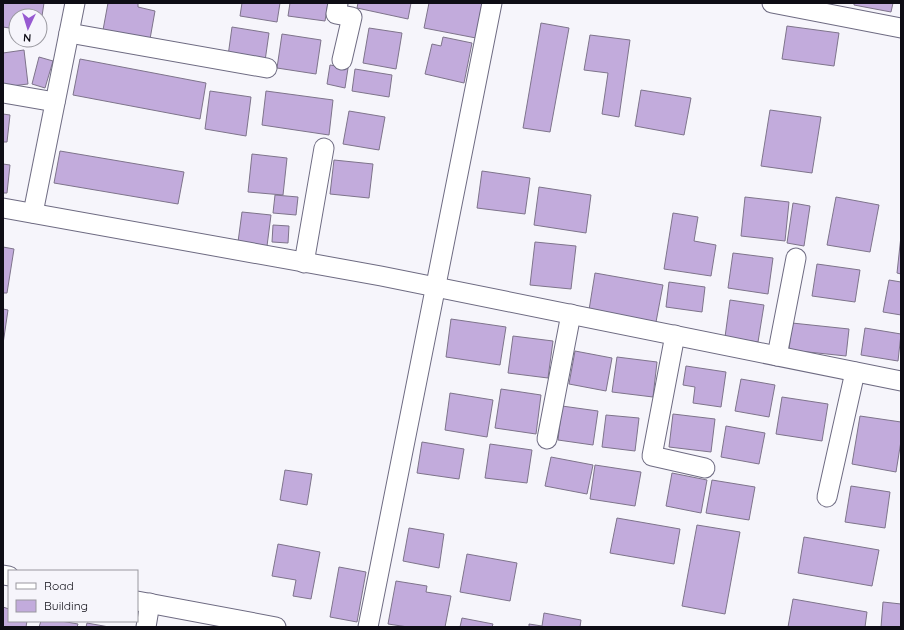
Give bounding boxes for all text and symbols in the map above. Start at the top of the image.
north arrow [8,8,48,48]
text: N [23,31,32,45]
legend [8,570,138,622]
text: Road [44,578,74,593]
text: Building [44,598,88,613]

